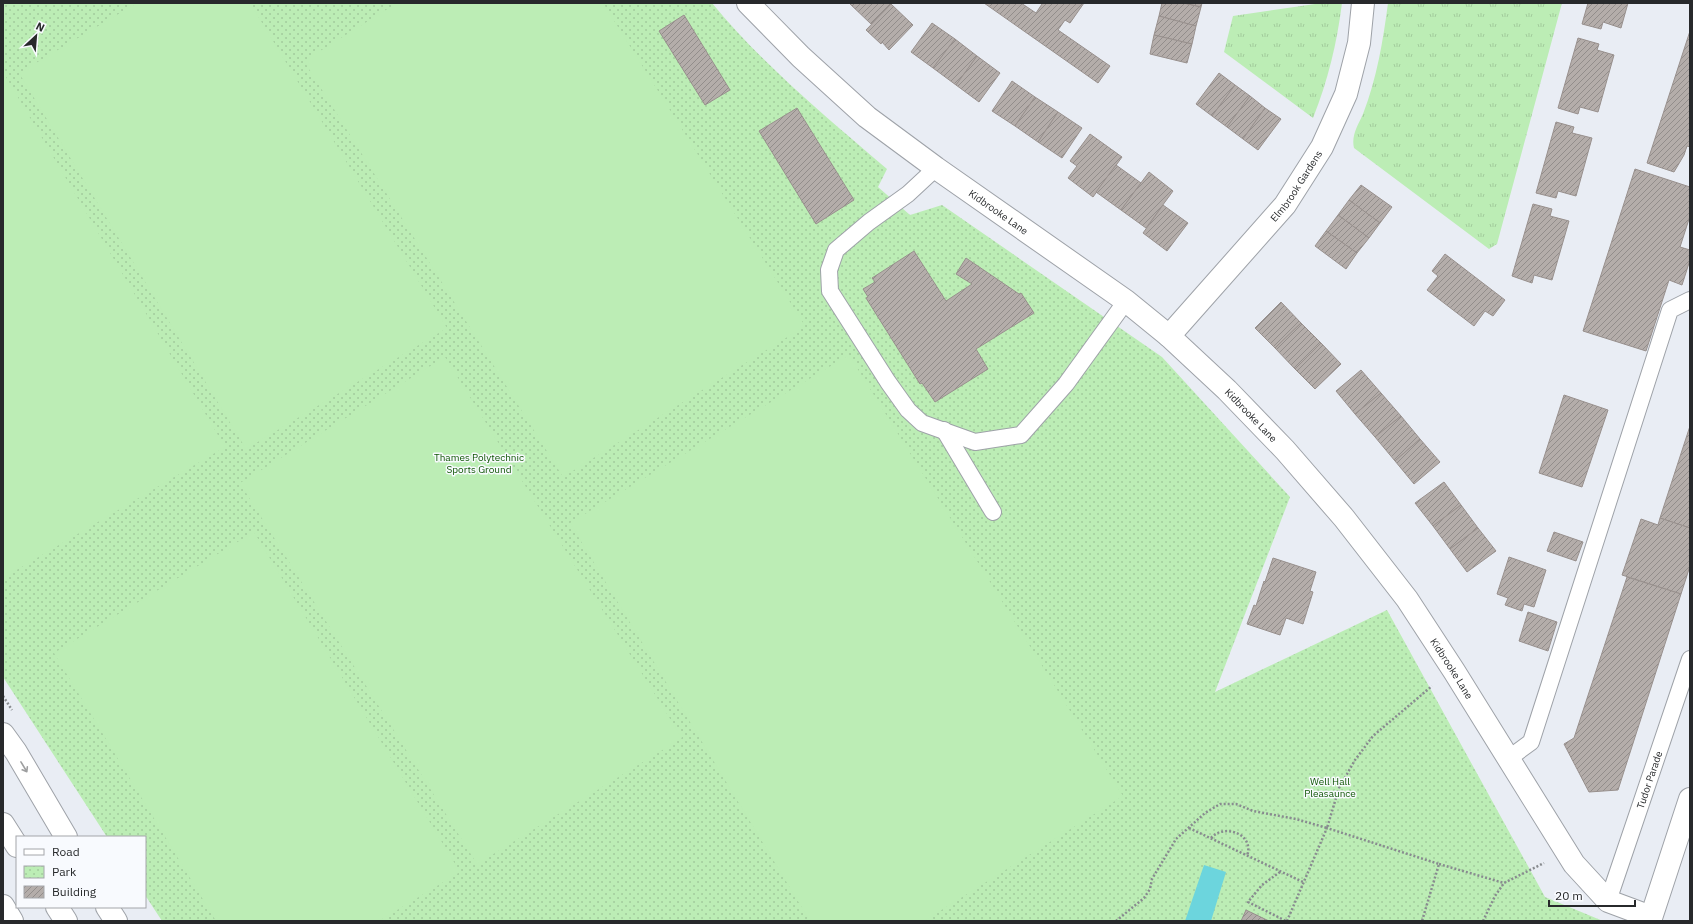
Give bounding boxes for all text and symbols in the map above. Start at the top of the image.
north arrow [16,16,56,56]
text: N [34,19,47,35]
street label: Elmbrook Gardens [1267,148,1325,224]
street label: Kidbrooke Lane [966,187,1031,238]
street label: Kidbrooke Lane [1222,386,1280,445]
park label: Thames Polytechnic Sports Ground [434,451,524,476]
street label: Kidbrooke Lane [1427,636,1476,702]
street label: Tudor Parade [1634,749,1665,810]
one-way arrow [21,761,29,773]
park label: Well Hall Pleasaunce [1304,775,1356,800]
legend [16,836,146,908]
text: Road [52,844,80,859]
text: Park [52,864,77,879]
scale bar [1549,882,1635,908]
text: Building [52,884,97,899]
text: 20 m [1555,888,1583,903]

